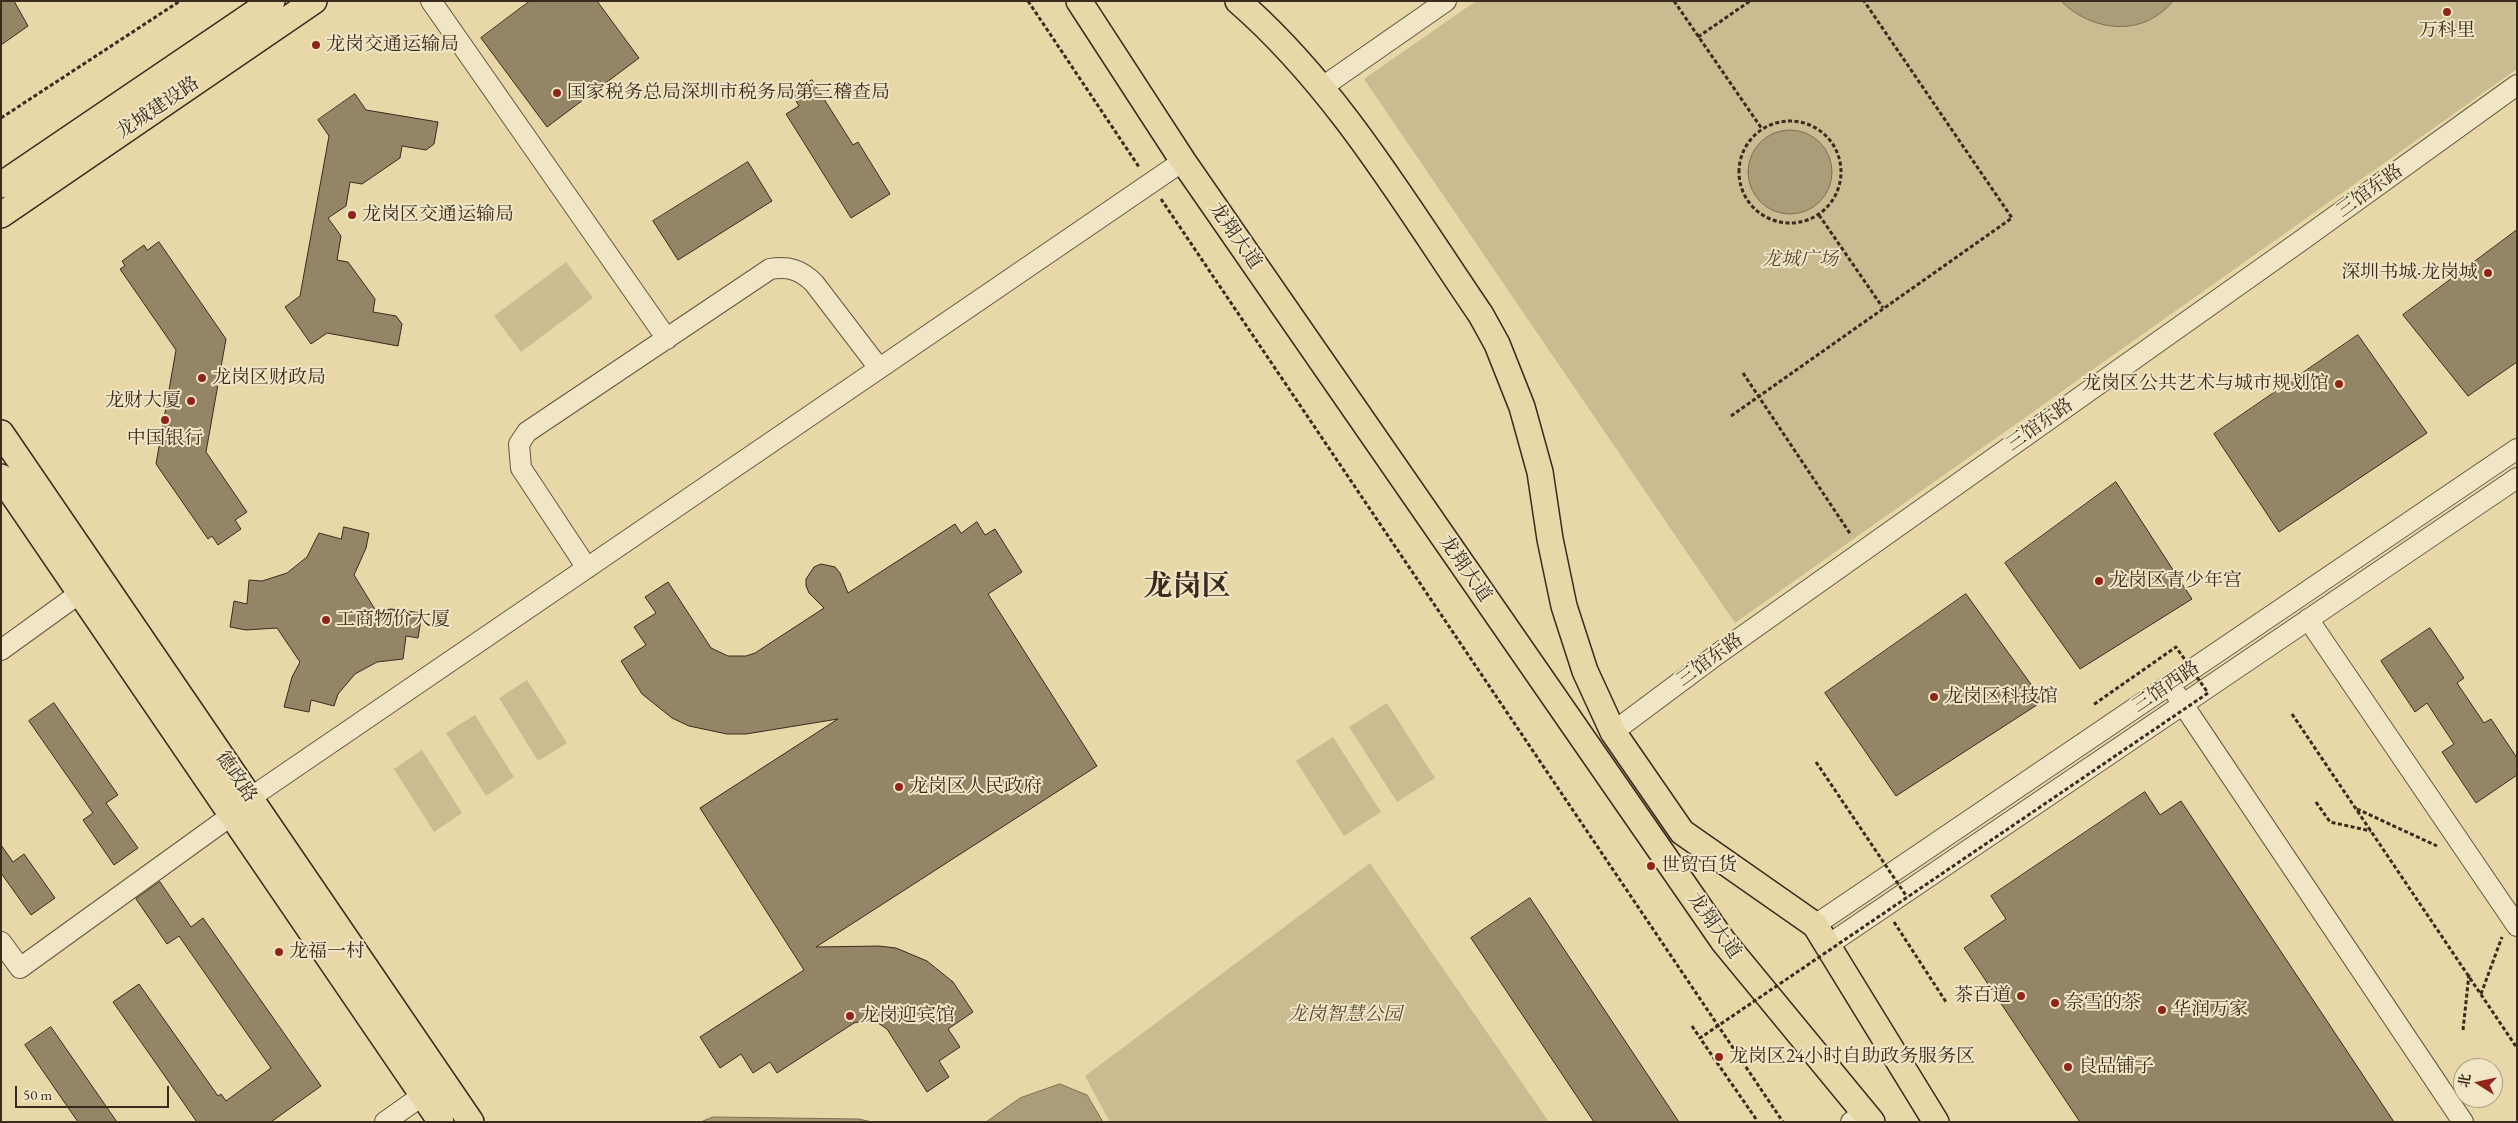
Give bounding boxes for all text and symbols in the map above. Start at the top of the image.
marker: 万科里 [2441,6,2453,18]
place label: 万科里 [2419,20,2475,42]
place label: 龙岗交通运输局 [326,34,459,56]
marker: 龙岗交通运输局 [310,39,322,51]
street label: 龙城建设路 [112,72,204,144]
place label: 国家税务总局深圳市税务局第三稽查局 [567,82,890,104]
marker: 国家税务总局深圳市税务局第三稽查局 [551,87,563,99]
street label: 三馆东路 [2333,159,2407,223]
street label: 龙翔大道 [1204,198,1266,274]
place label: 龙岗区交通运输局 [362,204,514,226]
marker: 龙岗区交通运输局 [346,209,358,221]
park label: 龙城广场 [1762,249,1838,271]
place label: 深圳书城·龙岗城 [2341,262,2478,284]
marker: 深圳书城·龙岗城 [2482,267,2494,279]
place label: 龙岗区财政局 [212,367,326,389]
marker: 龙岗区财政局 [196,372,208,384]
place label: 龙岗区公共艺术与城市规划馆 [2082,373,2329,395]
marker: 龙岗区公共艺术与城市规划馆 [2333,378,2345,390]
place label: 龙财大厦 [105,390,181,412]
street label: 三馆东路 [2002,394,2078,456]
marker: 龙财大厦 [185,395,197,407]
marker: 中国银行 [159,414,171,426]
place label: 中国银行 [127,428,203,450]
street label: 龙翔大道 [1434,531,1496,607]
district label: 龙岗区 [1144,570,1230,604]
place label: 龙岗区青少年宫 [2109,570,2242,592]
marker: 龙岗区青少年宫 [2093,575,2105,587]
place label: 工商物价大厦 [336,609,450,631]
marker: 工商物价大厦 [320,614,332,626]
street label: 三馆东路 [1673,628,1747,692]
street label: 三馆西路 [2128,656,2204,718]
place label: 龙岗区科技馆 [1944,686,2058,708]
marker: 龙岗区科技馆 [1928,691,1940,703]
street label: 德政路 [211,747,261,807]
place label: 龙岗区人民政府 [909,776,1042,798]
marker: 龙岗区人民政府 [893,781,905,793]
place label: 世贸百货 [1661,855,1737,877]
marker: 世贸百货 [1645,860,1657,872]
street label: 龙翔大道 [1682,889,1746,963]
place label: 龙福一村 [289,941,365,963]
marker: 龙福一村 [273,946,285,958]
place label: 茶百道 [1954,985,2011,1007]
marker: 茶百道 [2015,990,2027,1002]
place label: 奈雪的茶 [2065,992,2141,1014]
marker: 奈雪的茶 [2049,997,2061,1009]
place label: 华润万家 [2172,999,2248,1021]
park label: 龙岗智慧公园 [1288,1004,1402,1026]
marker: 华润万家 [2156,1004,2168,1016]
place label: 龙岗迎宾馆 [860,1005,955,1027]
marker: 龙岗迎宾馆 [844,1010,856,1022]
place label: 龙岗区24小时自助政务服务区 [1729,1046,1975,1068]
marker: 龙岗区24小时自助政务服务区 [1713,1051,1725,1063]
place label: 良品铺子 [2078,1056,2154,1078]
north arrow [2453,1058,2503,1108]
marker: 良品铺子 [2062,1061,2074,1073]
text: 北 [2454,1072,2474,1089]
scale bar [18,1076,171,1108]
text: 50 m [23,1085,52,1104]

